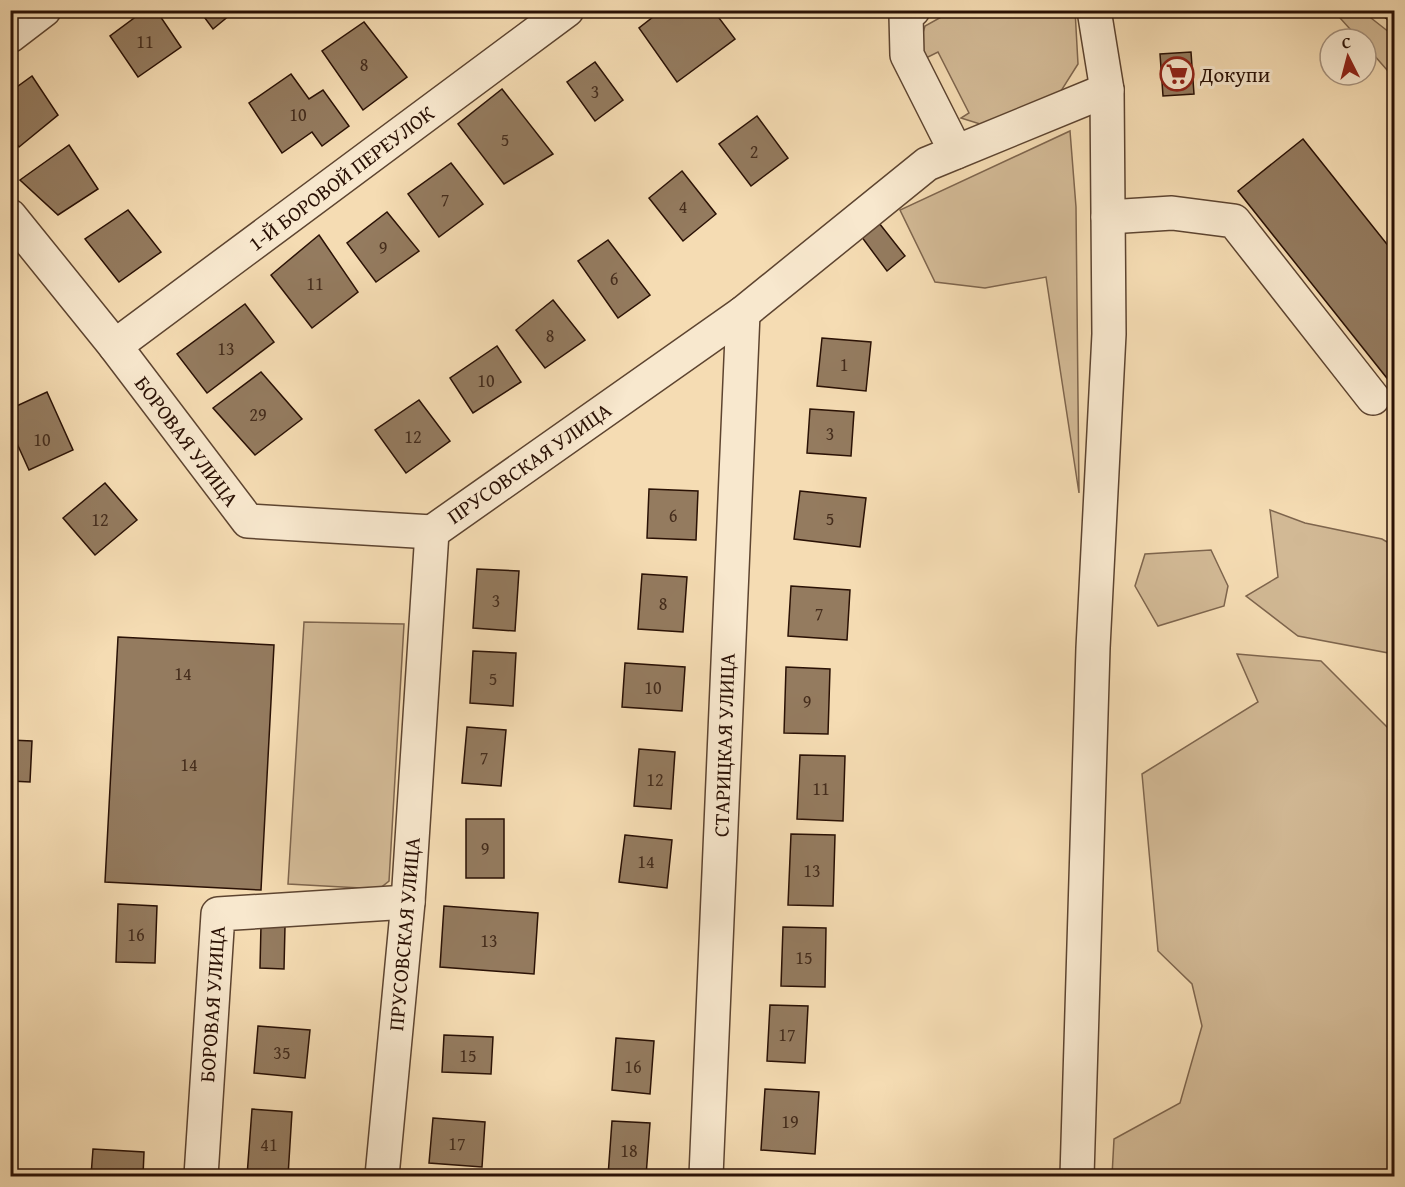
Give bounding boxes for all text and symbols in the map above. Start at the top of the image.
north arrow [1318,27,1378,87]
house number: 11 [136,28,154,55]
text: С [1341,30,1352,54]
house number: 8 [360,51,368,78]
supermarket icon: Докупи [1159,56,1195,92]
place label: Докупи [1199,59,1270,90]
house number: 3 [591,78,599,105]
street label: 1-Й БОРОВОЙ ПЕРЕУЛОК [241,98,441,258]
house number: 10 [289,101,307,128]
house number: 5 [501,126,509,153]
house number: 2 [750,138,758,165]
house number: 7 [441,186,449,213]
house number: 4 [679,193,687,220]
house number: 9 [379,234,387,261]
house number: 6 [610,265,618,292]
house number: 11 [306,270,324,297]
house number: 8 [546,322,554,349]
house number: 13 [217,335,235,362]
house number: 1 [840,351,848,378]
house number: 10 [477,367,495,394]
street label: БОРОВАЯ УЛИЦА [127,369,247,513]
street label: ПРУСОВСКАЯ УЛИЦА [441,394,618,531]
house number: 29 [249,401,267,428]
house number: 3 [826,420,834,447]
house number: 12 [404,423,422,450]
house number: 10 [33,426,51,453]
house number: 6 [669,502,677,529]
house number: 5 [826,505,834,532]
house number: 12 [91,506,109,533]
house number: 3 [492,587,500,614]
house number: 8 [659,590,667,617]
house number: 7 [815,600,823,627]
street label: СТАРИЦКАЯ УЛИЦА [705,652,743,838]
house number: 14 [174,660,192,687]
house number: 5 [489,665,497,692]
house number: 10 [644,674,662,701]
house number: 9 [803,688,811,715]
house number: 7 [480,744,488,771]
house number: 14 [180,751,198,778]
house number: 12 [646,766,664,793]
house number: 11 [812,775,830,802]
house number: 9 [481,835,489,862]
street label: ПРУСОВСКАЯ УЛИЦА [380,836,428,1032]
house number: 14 [637,848,655,875]
house number: 13 [803,857,821,884]
house number: 16 [127,921,145,948]
street label: БОРОВАЯ УЛИЦА [191,924,233,1083]
house number: 13 [480,927,498,954]
house number: 15 [795,944,813,971]
house number: 17 [778,1021,796,1048]
house number: 35 [273,1039,291,1066]
house number: 15 [459,1042,477,1069]
house number: 16 [624,1053,642,1080]
house number: 19 [781,1108,799,1135]
house number: 17 [448,1130,466,1157]
house number: 41 [260,1131,278,1158]
house number: 18 [620,1137,638,1164]

